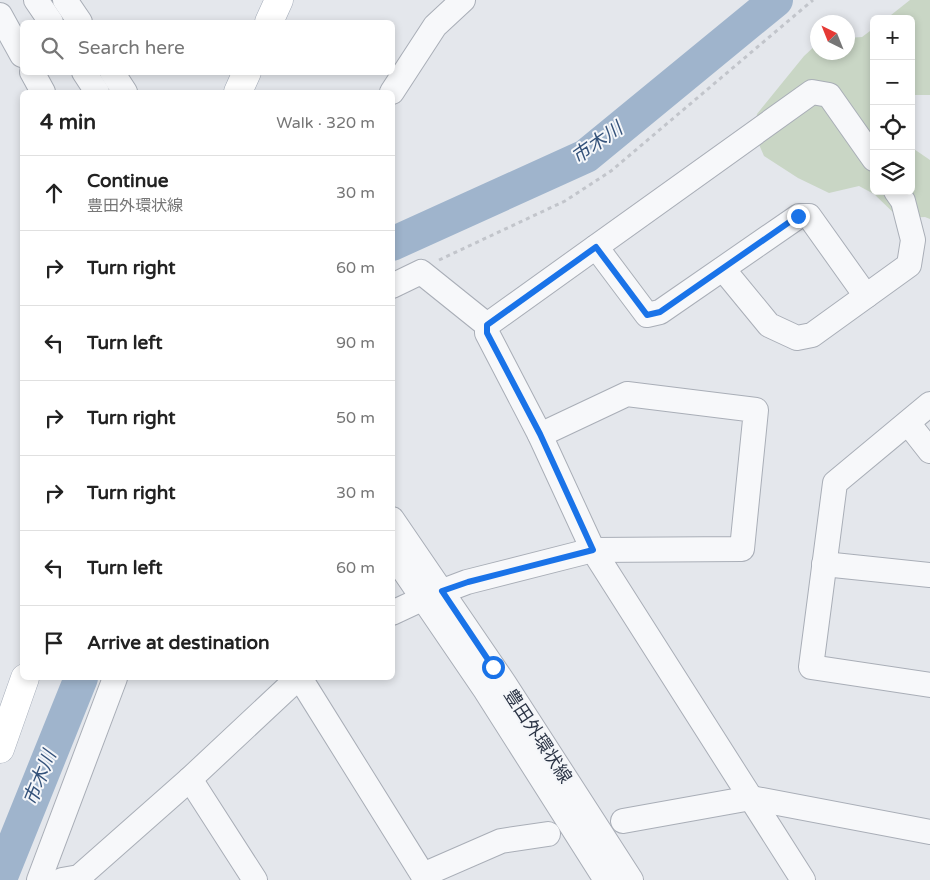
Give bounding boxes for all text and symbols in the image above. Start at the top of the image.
north arrow [810,15,855,60]
map controls [870,15,915,195]
button: + [870,15,915,60]
search box [20,20,395,75]
icon: search [38,34,66,62]
text: Search here [78,37,185,59]
button: − [870,60,915,105]
button: locate [870,105,915,150]
text: 4 min [40,110,96,135]
text: Walk · 320 m [276,113,375,133]
water label: 市木川 [567,116,628,168]
button: layers [870,150,915,195]
text: Continue [87,170,169,192]
icon: ahead [40,179,68,207]
text: 30 m [336,183,375,203]
text: 豊田外環状線 [87,196,183,216]
route end [787,205,810,228]
icon: right [40,254,68,282]
text: Turn right [87,257,175,279]
text: 60 m [336,258,375,278]
icon: left [40,329,68,357]
text: Turn left [87,332,163,354]
text: 90 m [336,333,375,353]
icon: right [40,404,68,432]
text: Turn right [87,407,175,429]
text: 50 m [336,408,375,428]
icon: right [40,479,68,507]
text: Turn right [87,482,175,504]
text: 30 m [336,483,375,503]
icon: left [40,554,68,582]
text: Turn left [87,557,163,579]
text: 60 m [336,558,375,578]
icon: arrive [40,629,68,657]
text: Arrive at destination [87,632,270,654]
route start [482,656,505,679]
street label: 豊田外環状線 [499,685,577,787]
water label: 市木川 [19,746,62,809]

